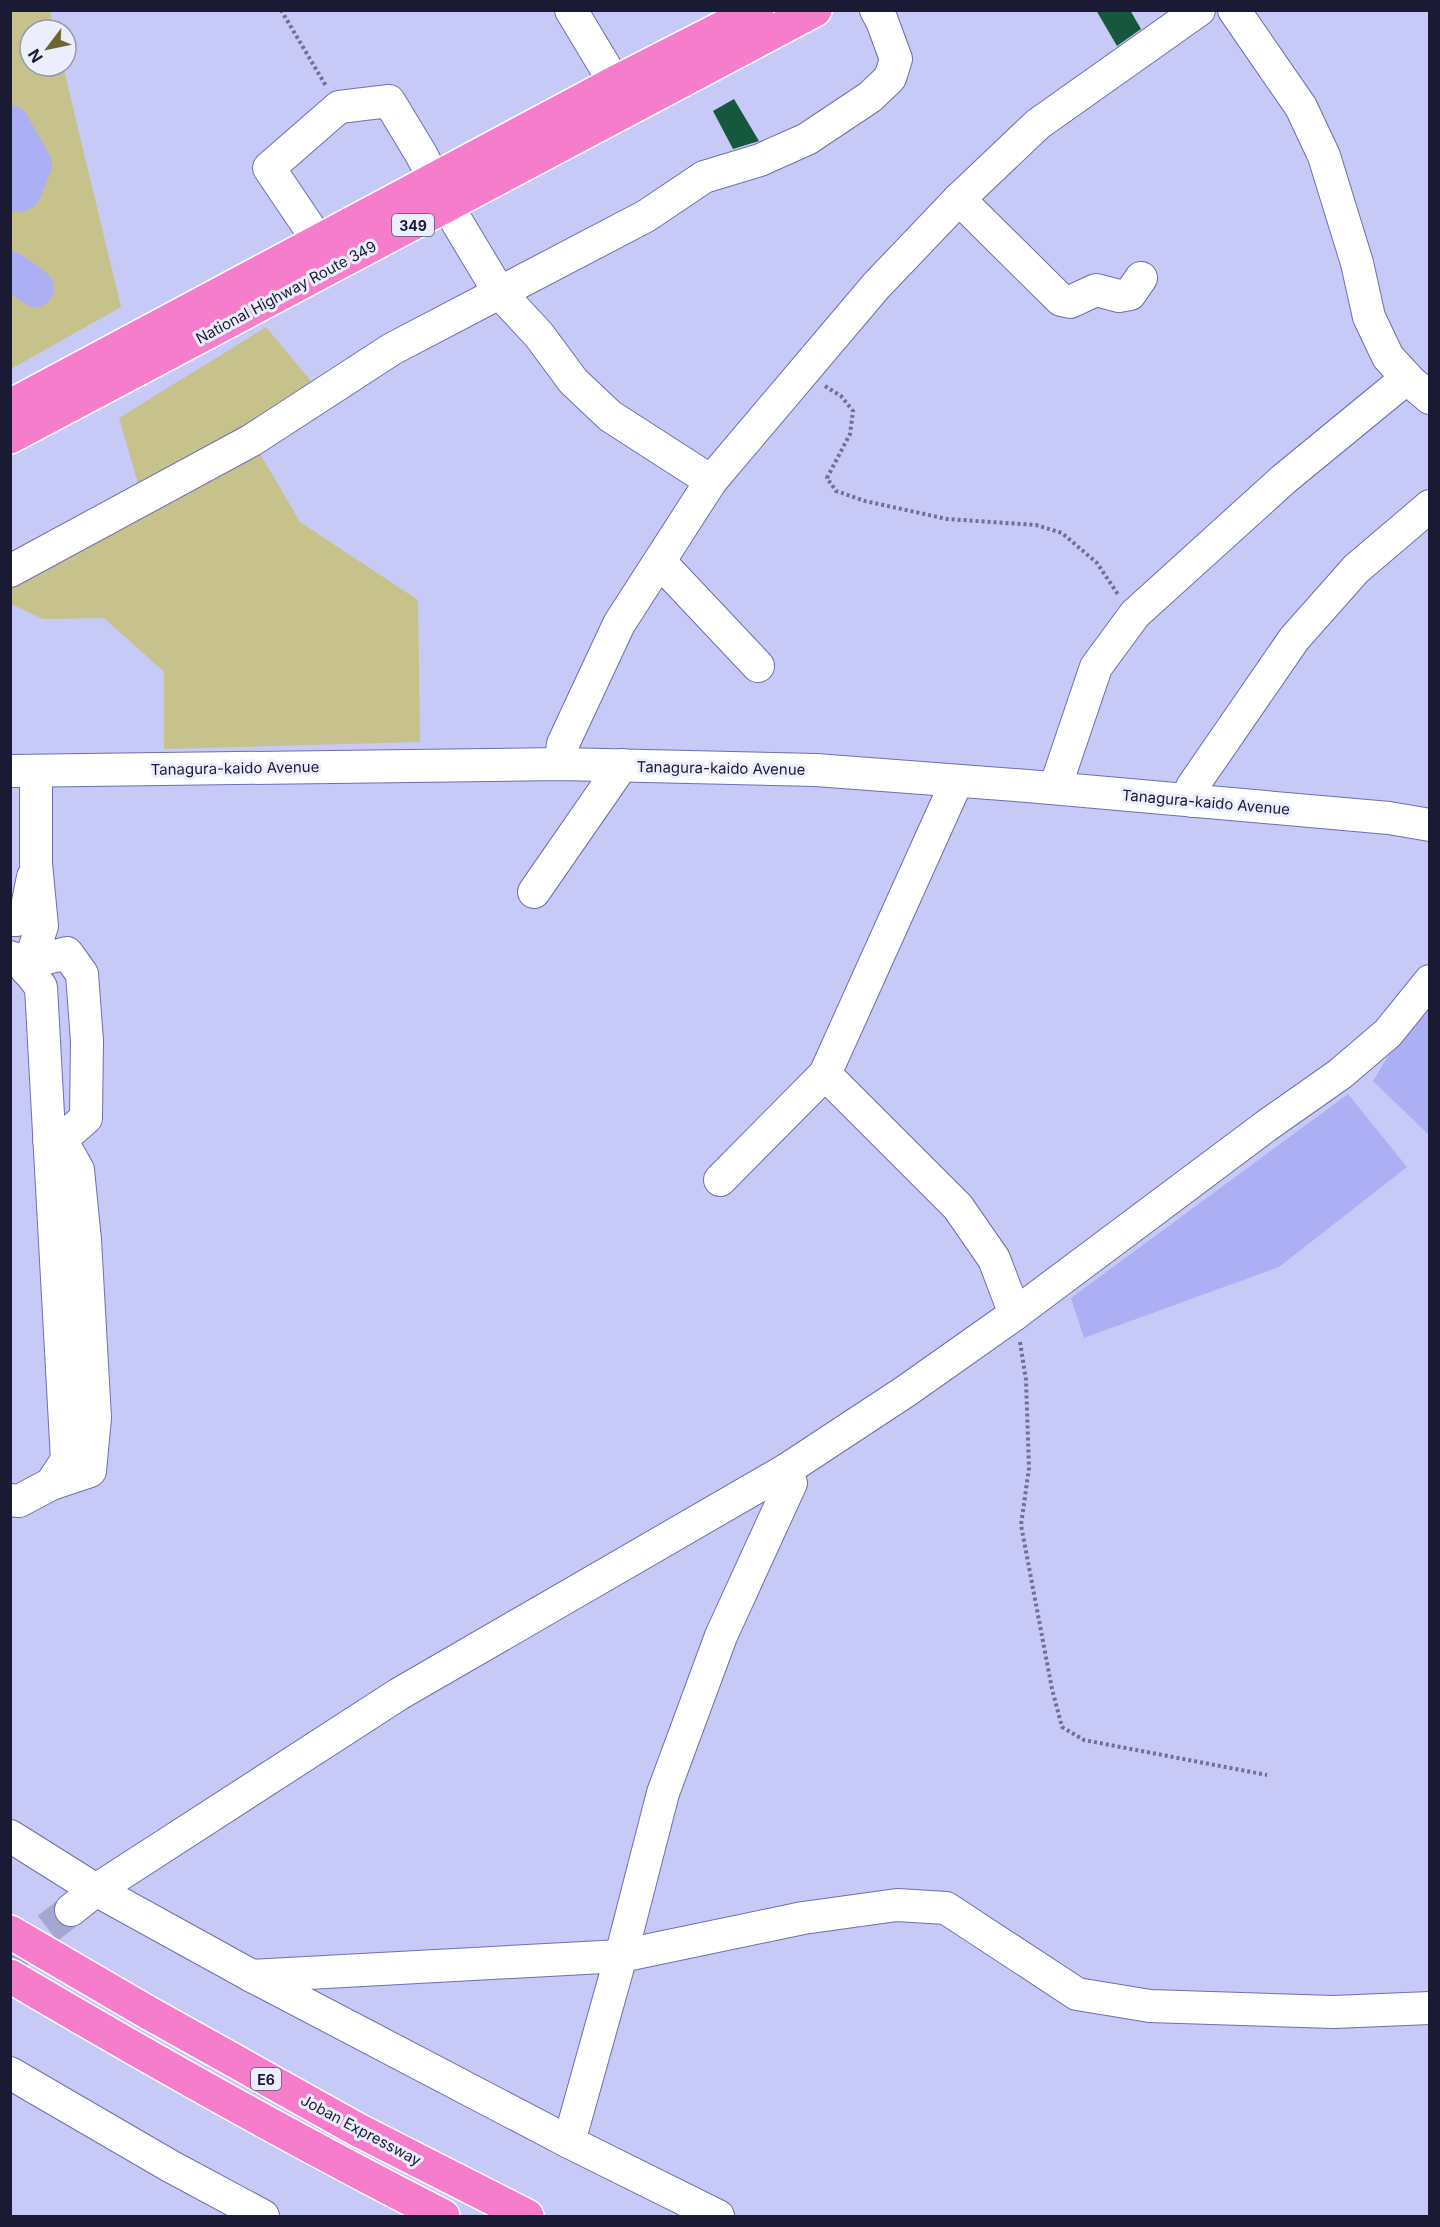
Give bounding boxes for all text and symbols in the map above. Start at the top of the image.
north arrow [18,18,78,78]
text: N [24,45,47,66]
road number: 349 [392,214,434,236]
street label: National Highway Route 349 [193,236,379,348]
street label: Tanagura-kaido Avenue [150,757,320,779]
street label: Tanagura-kaido Avenue [636,757,806,779]
street label: Tanagura-kaido Avenue [1121,785,1291,819]
road number: E6 [251,2068,281,2090]
street label: Joban Expressway [298,2090,425,2170]

